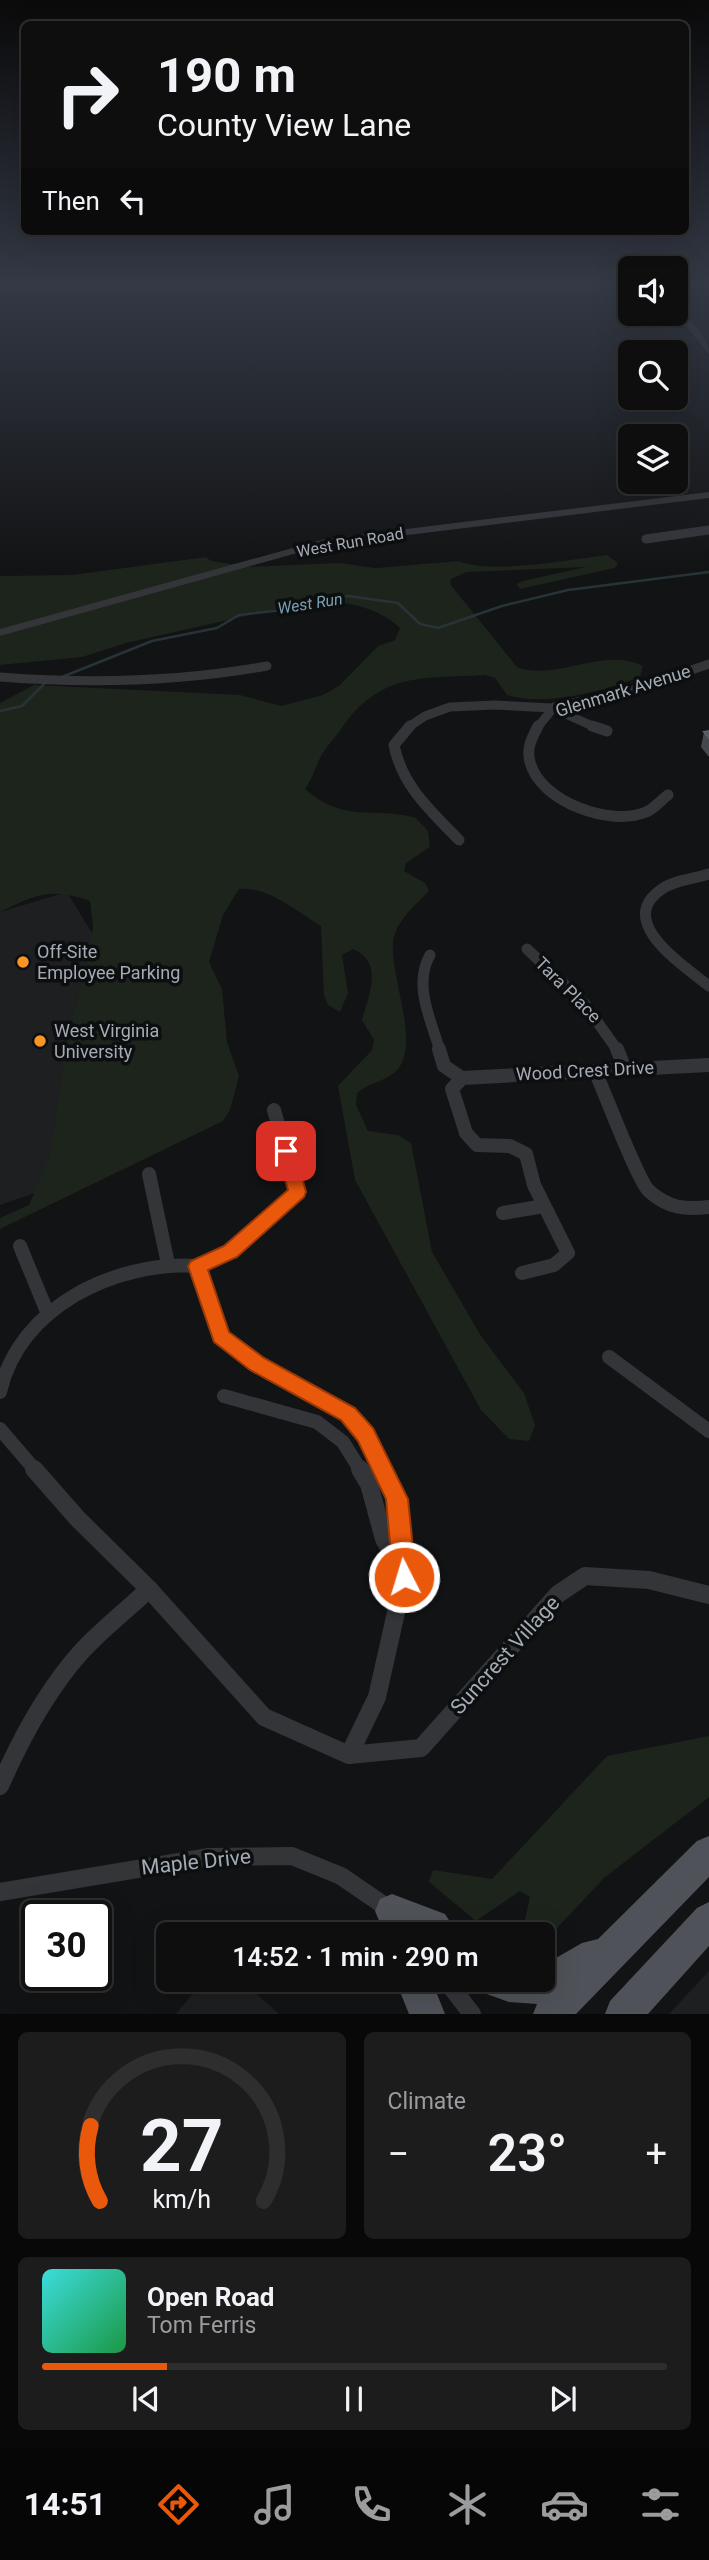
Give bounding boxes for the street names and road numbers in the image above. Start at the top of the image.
street label: West Run Road [295,524,405,561]
street label: Glenmark Avenue [553,660,693,721]
street label: Tara Place [531,953,605,1027]
street label: Wood Crest Drive [515,1056,654,1085]
street label: Suncrest Village [446,1591,564,1719]
street label: Maple Drive [140,1844,252,1880]

